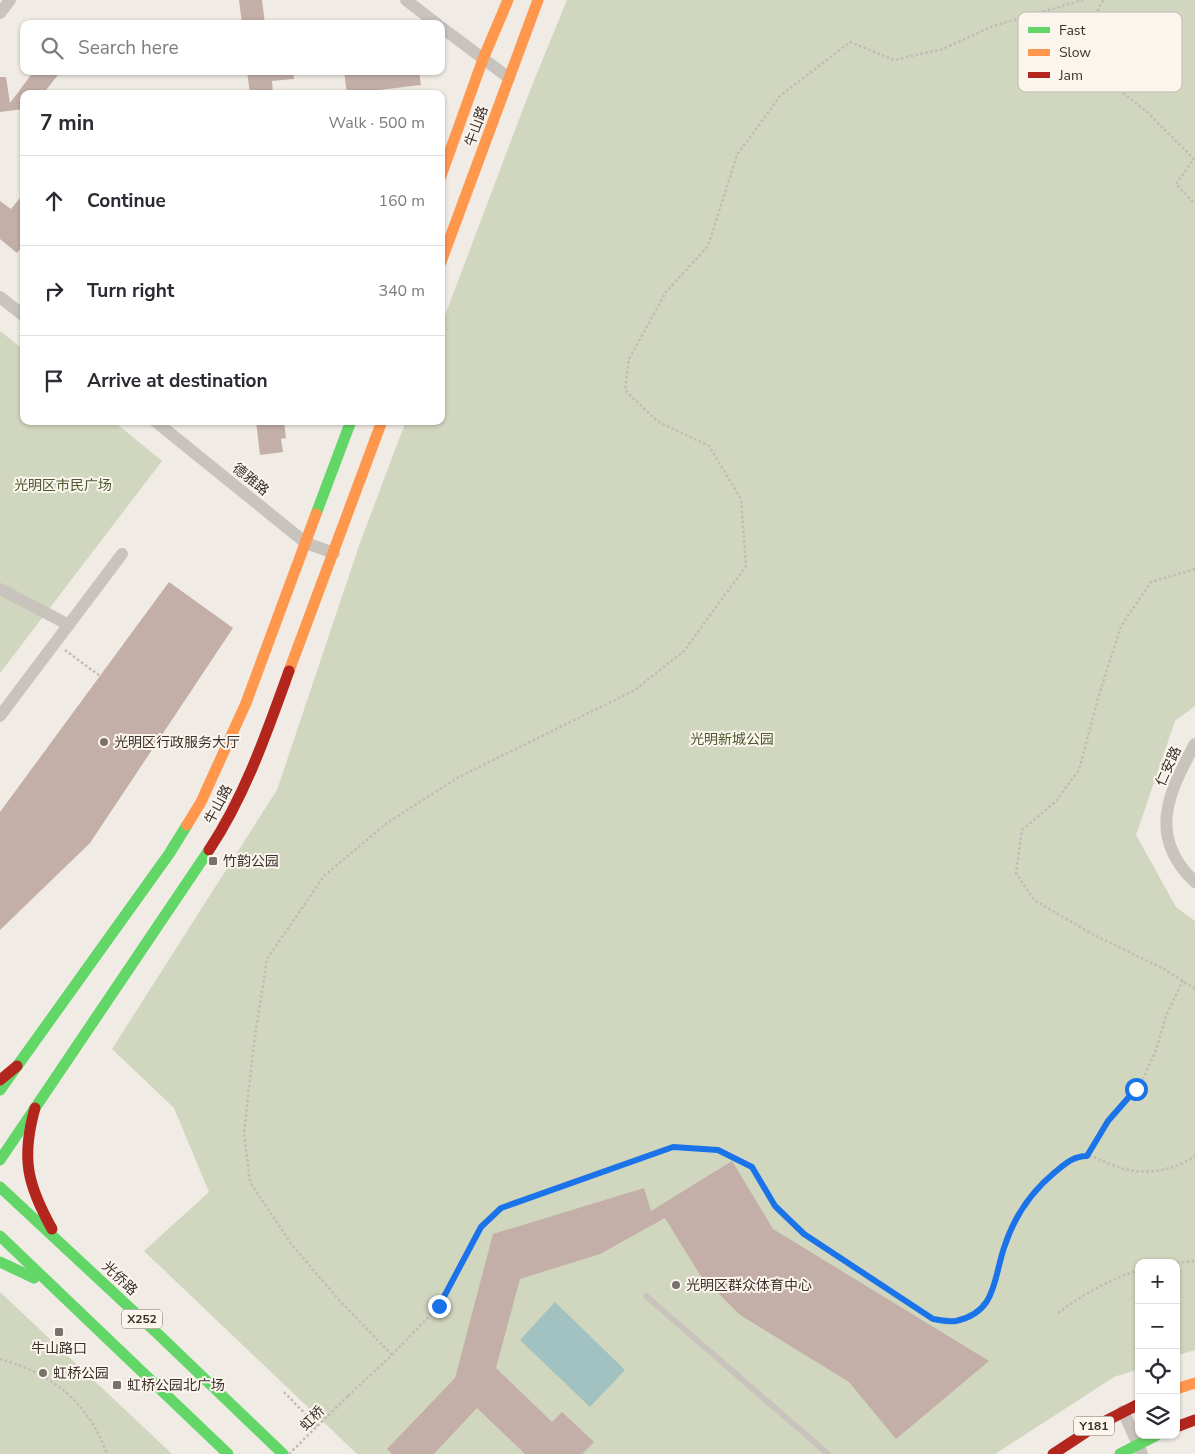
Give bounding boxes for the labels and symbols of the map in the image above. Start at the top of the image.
legend [1018,12,1182,92]
text: Fast [1059,21,1085,40]
text: Slow [1059,43,1091,62]
text: Jam [1058,66,1083,85]
street label: 牛山路 [460,103,493,149]
street label: 德雅路 [228,459,273,500]
park label: 光明区市民广场 [14,476,112,495]
park label: 光明新城公园 [690,730,774,749]
place label: 光明区行政服务大厅 [114,733,240,752]
marker: 光明区行政服务大厅 [98,736,110,748]
street label: 仁安路 [1151,743,1186,789]
street label: 牛山路 [200,781,237,827]
place label: 竹韵公园 [223,852,279,871]
marker: 竹韵公园 [207,855,219,867]
route start [1125,1078,1148,1101]
street label: 光侨路 [98,1257,141,1300]
place label: 光明区群众体育中心 [686,1276,812,1295]
marker: 光明区群众体育中心 [670,1279,682,1291]
route end [428,1295,451,1318]
road number: X252 [122,1310,162,1328]
marker: 牛山路口 [53,1326,65,1338]
place label: 牛山路口 [31,1339,87,1358]
place label: 虹桥公园 [53,1364,109,1383]
marker: 虹桥公园 [37,1367,49,1379]
place label: 虹桥公园北广场 [127,1376,225,1395]
marker: 虹桥公园北广场 [111,1379,123,1391]
street label: 虹桥 [296,1402,329,1435]
road number: Y181 [1074,1416,1114,1435]

